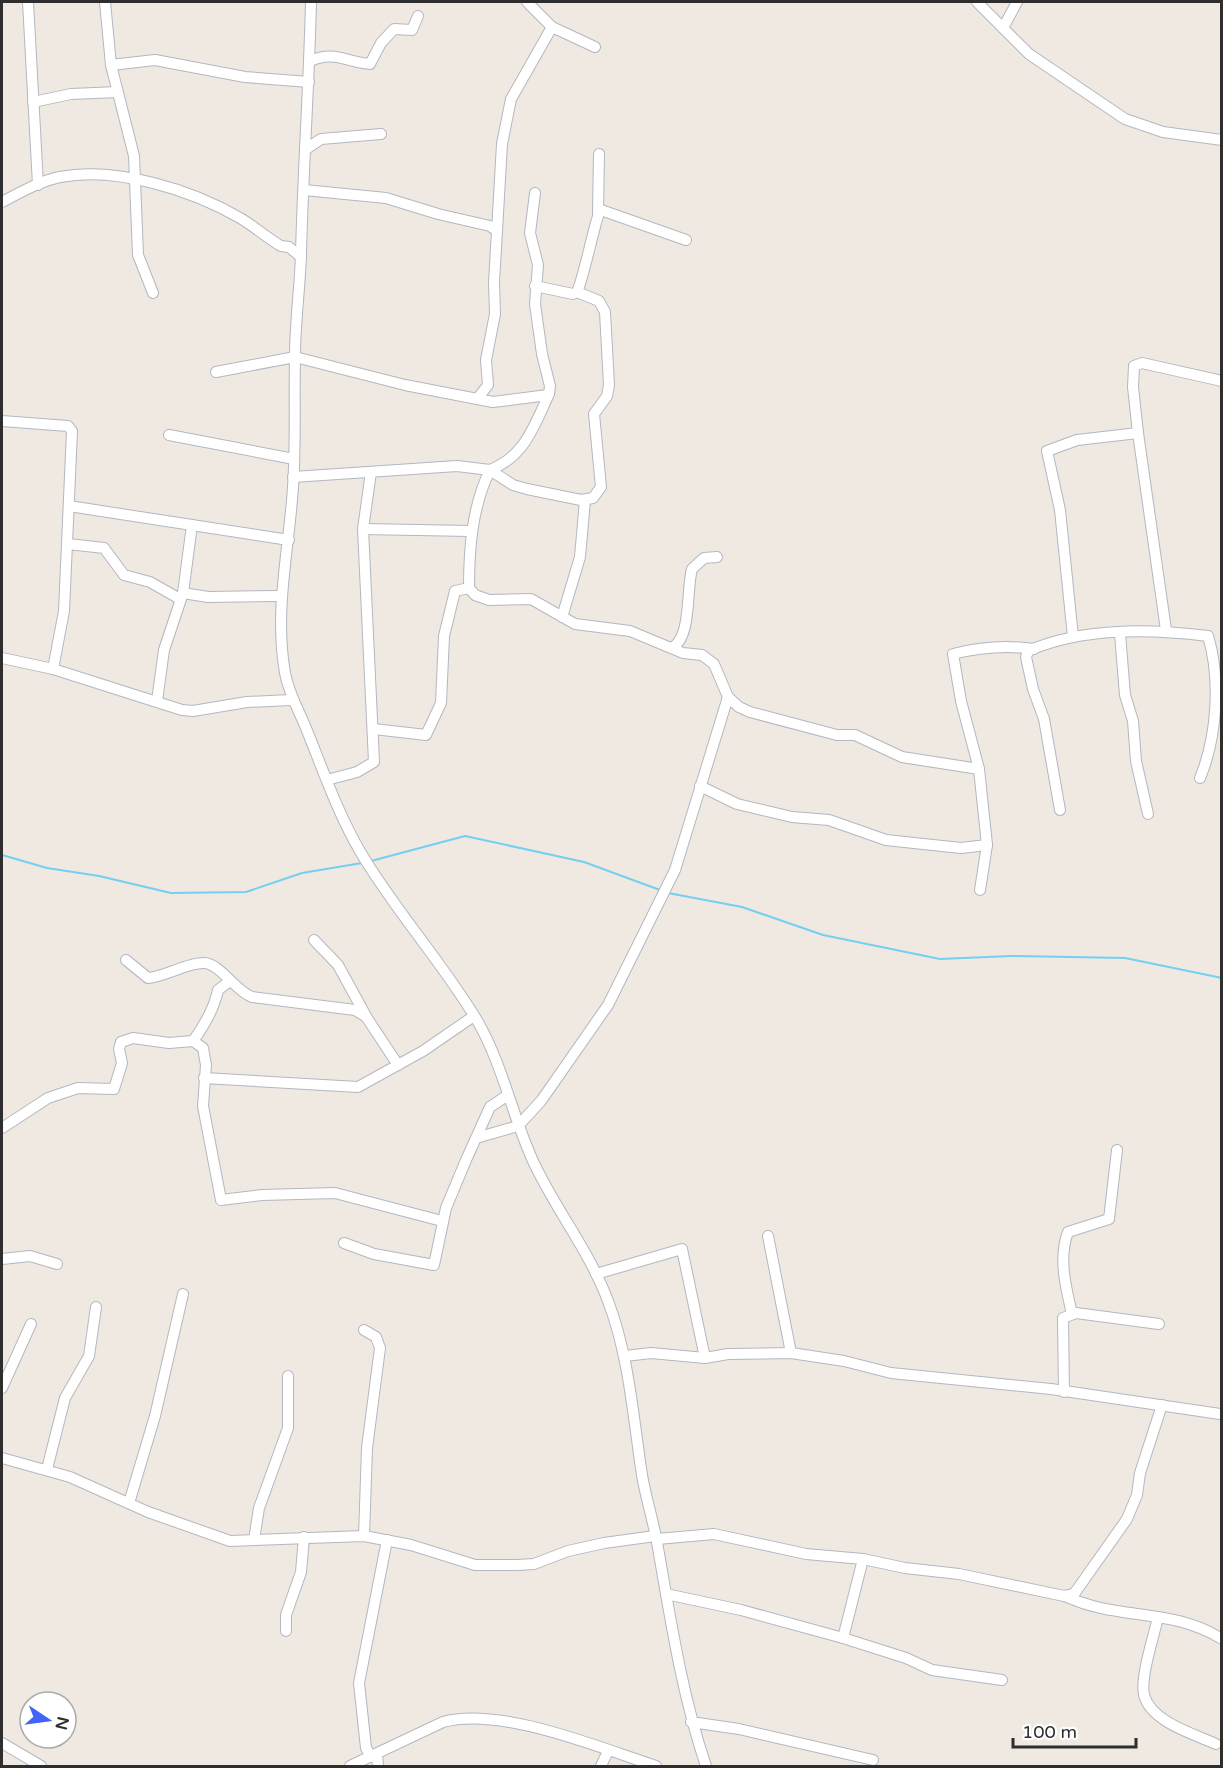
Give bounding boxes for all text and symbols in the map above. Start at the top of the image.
north arrow [18,1690,78,1750]
scale bar [1013,1711,1136,1749]
text: N [50,1715,73,1732]
text: 100 m [1022,1721,1077,1743]

